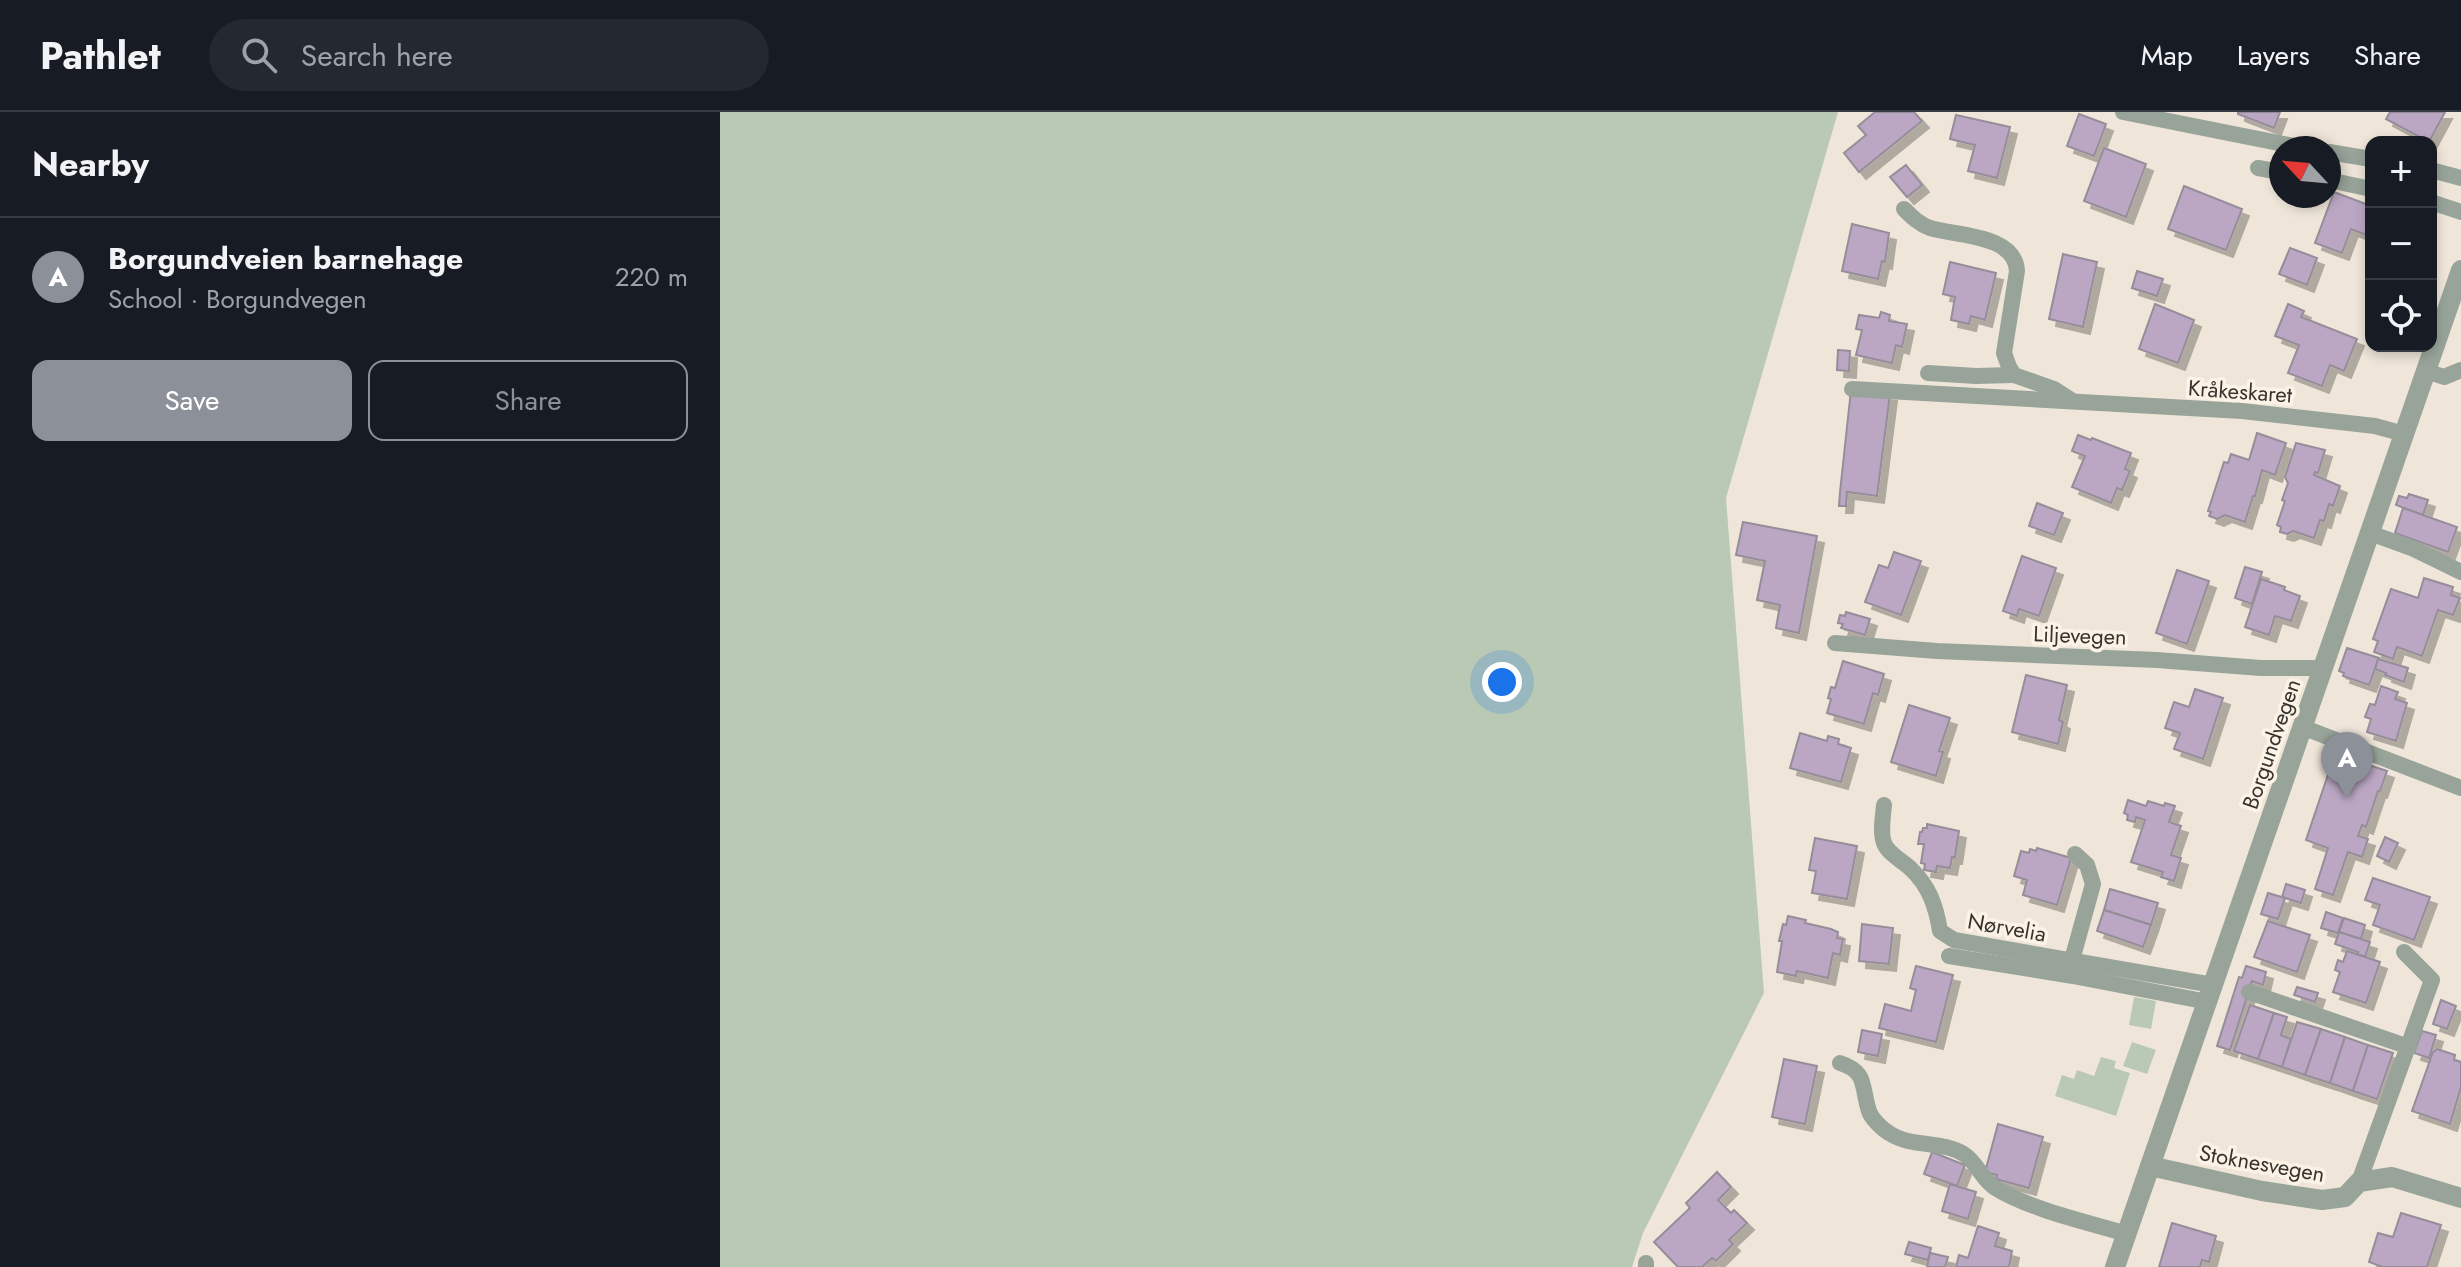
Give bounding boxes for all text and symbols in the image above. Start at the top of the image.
search box [209,19,769,91]
text: Pathlet [40,28,161,83]
icon: search [237,33,281,77]
text: Search here [301,34,453,77]
text: Map [2141,35,2193,76]
text: Layers [2237,35,2310,76]
text: Share [2354,35,2421,76]
north arrow [2269,136,2341,208]
map controls [2365,136,2437,352]
button: + [2365,136,2437,208]
text: Nearby [32,140,149,189]
button: − [2365,208,2437,280]
text: Borgundveien barnehage [108,237,463,280]
text: A [48,258,68,296]
text: 220 m [615,258,688,296]
text: School · Borgundvegen [108,280,367,318]
button: locate [2365,280,2437,352]
button: Save [32,360,352,441]
button: Share [368,360,688,441]
street label: Kråkeskaret [2187,371,2294,411]
street label: Liljevegen [2033,617,2127,653]
your location [1482,662,1522,702]
street label: Borgundvegen [2234,675,2308,813]
pin: A [2321,732,2373,798]
street label: Nørvelia [1965,904,2049,950]
street label: Stoknesvegen [2197,1136,2327,1190]

